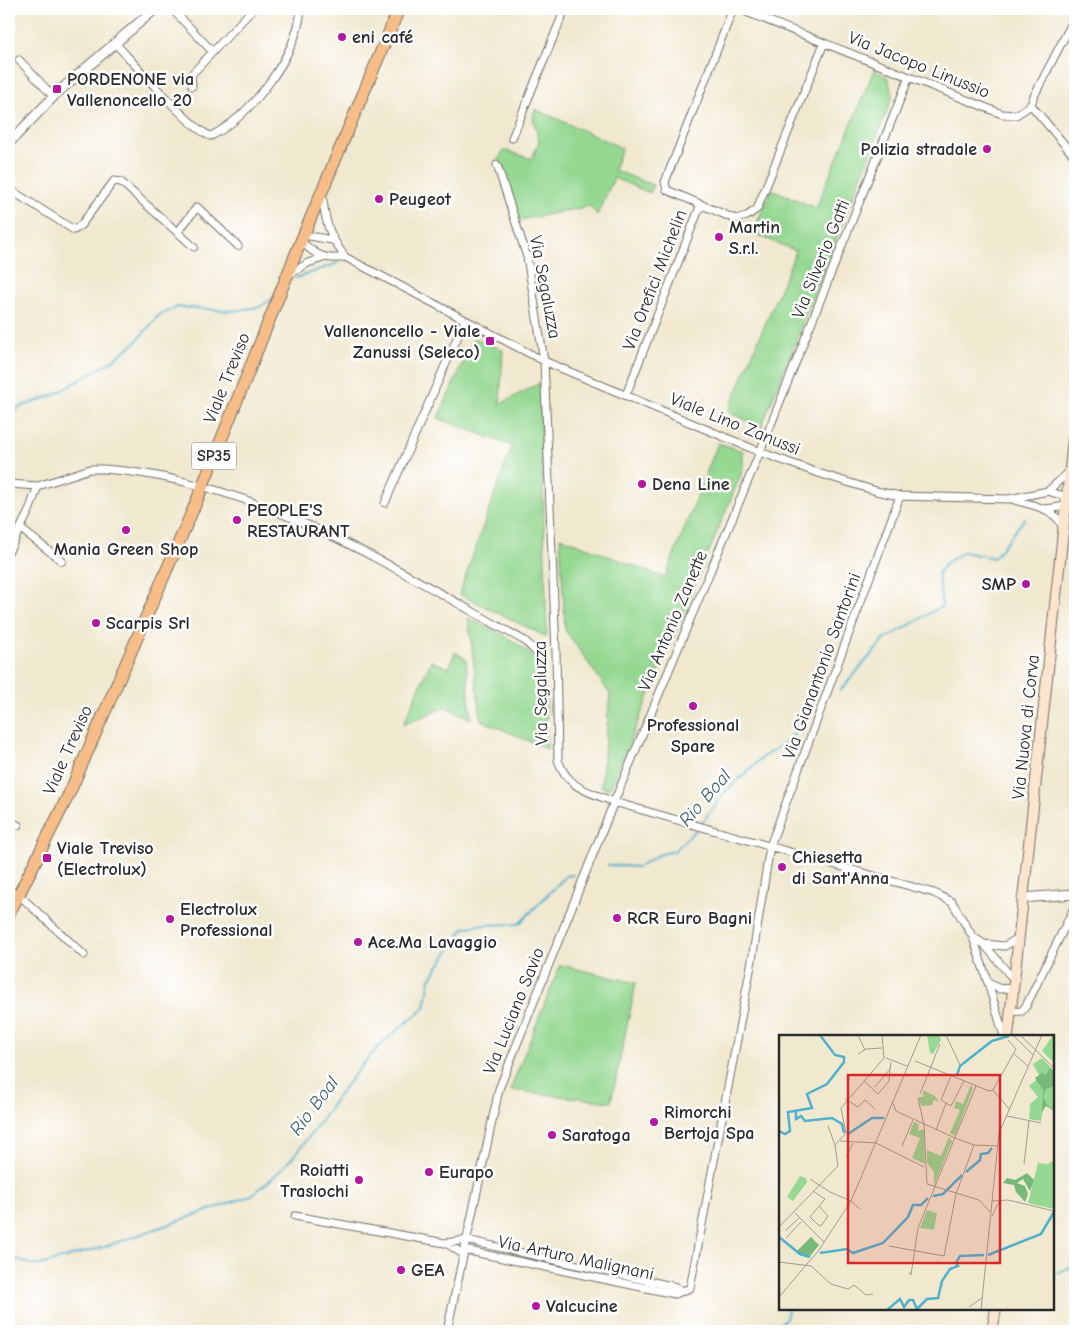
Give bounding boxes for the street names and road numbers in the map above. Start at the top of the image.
street label: Via Jacopo Linussio [845,27,993,103]
street label: Via Silverio Gatti [788,196,854,322]
street label: Via Orefici Michelin [619,207,691,353]
street label: Via Segaluzza [525,234,565,340]
street label: Viale Treviso [199,330,255,426]
street label: Viale Lino Zanussi [667,388,803,460]
road number: SP35 [192,442,236,470]
street label: Via Antonio Zanette [634,548,712,694]
street label: Via Gianantonio Santorini [778,570,866,762]
street label: Via Segaluzza [530,641,552,745]
street label: Via Nuova di Corva [1008,653,1044,801]
street label: Viale Treviso [39,702,97,798]
street label: Via Luciano Savio [479,945,549,1077]
street label: Via Arturo Malignani [496,1231,656,1285]

